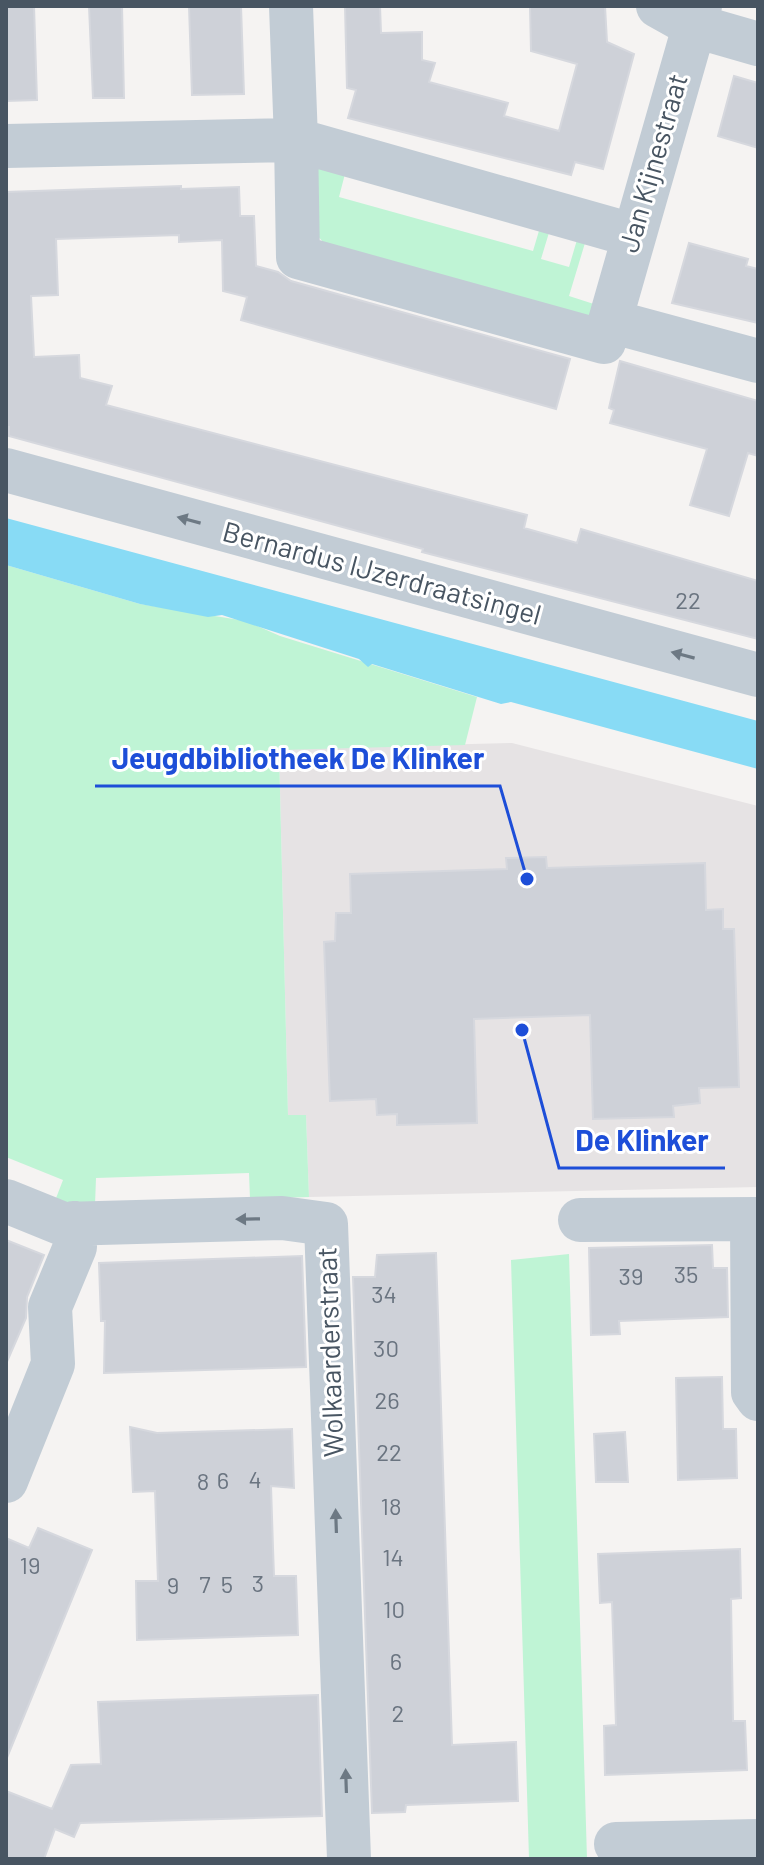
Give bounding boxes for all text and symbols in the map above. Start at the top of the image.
street label: Jan Kijnestraat [610,69,694,256]
one-way arrow [176,513,200,526]
street label: Bernardus IJzerdraatsingel [219,513,545,631]
house number: 22 [675,585,701,614]
one-way arrow [670,648,695,660]
callout: Jeugdbibliotheek De Klinker [95,732,500,786]
text: Jeugdbibliotheek De Klinker [112,739,485,775]
callout: De Klinker [559,1114,725,1168]
text: De Klinker [575,1121,709,1157]
one-way arrow [235,1213,260,1225]
street label: Wolkaarderstraat [308,1246,350,1458]
house number: 35 [674,1259,698,1288]
house number: 39 [619,1261,643,1290]
house number: 34 [371,1279,397,1308]
house number: 30 [373,1333,399,1362]
house number: 26 [374,1385,400,1414]
house number: 22 [376,1437,402,1466]
house number: 4 [248,1464,262,1493]
house number: 6 [217,1465,229,1494]
house number: 8 [197,1466,209,1495]
house number: 18 [381,1491,401,1520]
one-way arrow [330,1508,343,1533]
house number: 14 [382,1542,404,1571]
house number: 19 [20,1550,40,1579]
house number: 3 [252,1568,264,1597]
house number: 7 [199,1569,211,1598]
house number: 5 [221,1569,233,1598]
house number: 9 [167,1570,179,1599]
house number: 10 [383,1594,405,1623]
house number: 6 [390,1646,402,1675]
house number: 2 [392,1698,404,1727]
one-way arrow [340,1768,353,1793]

